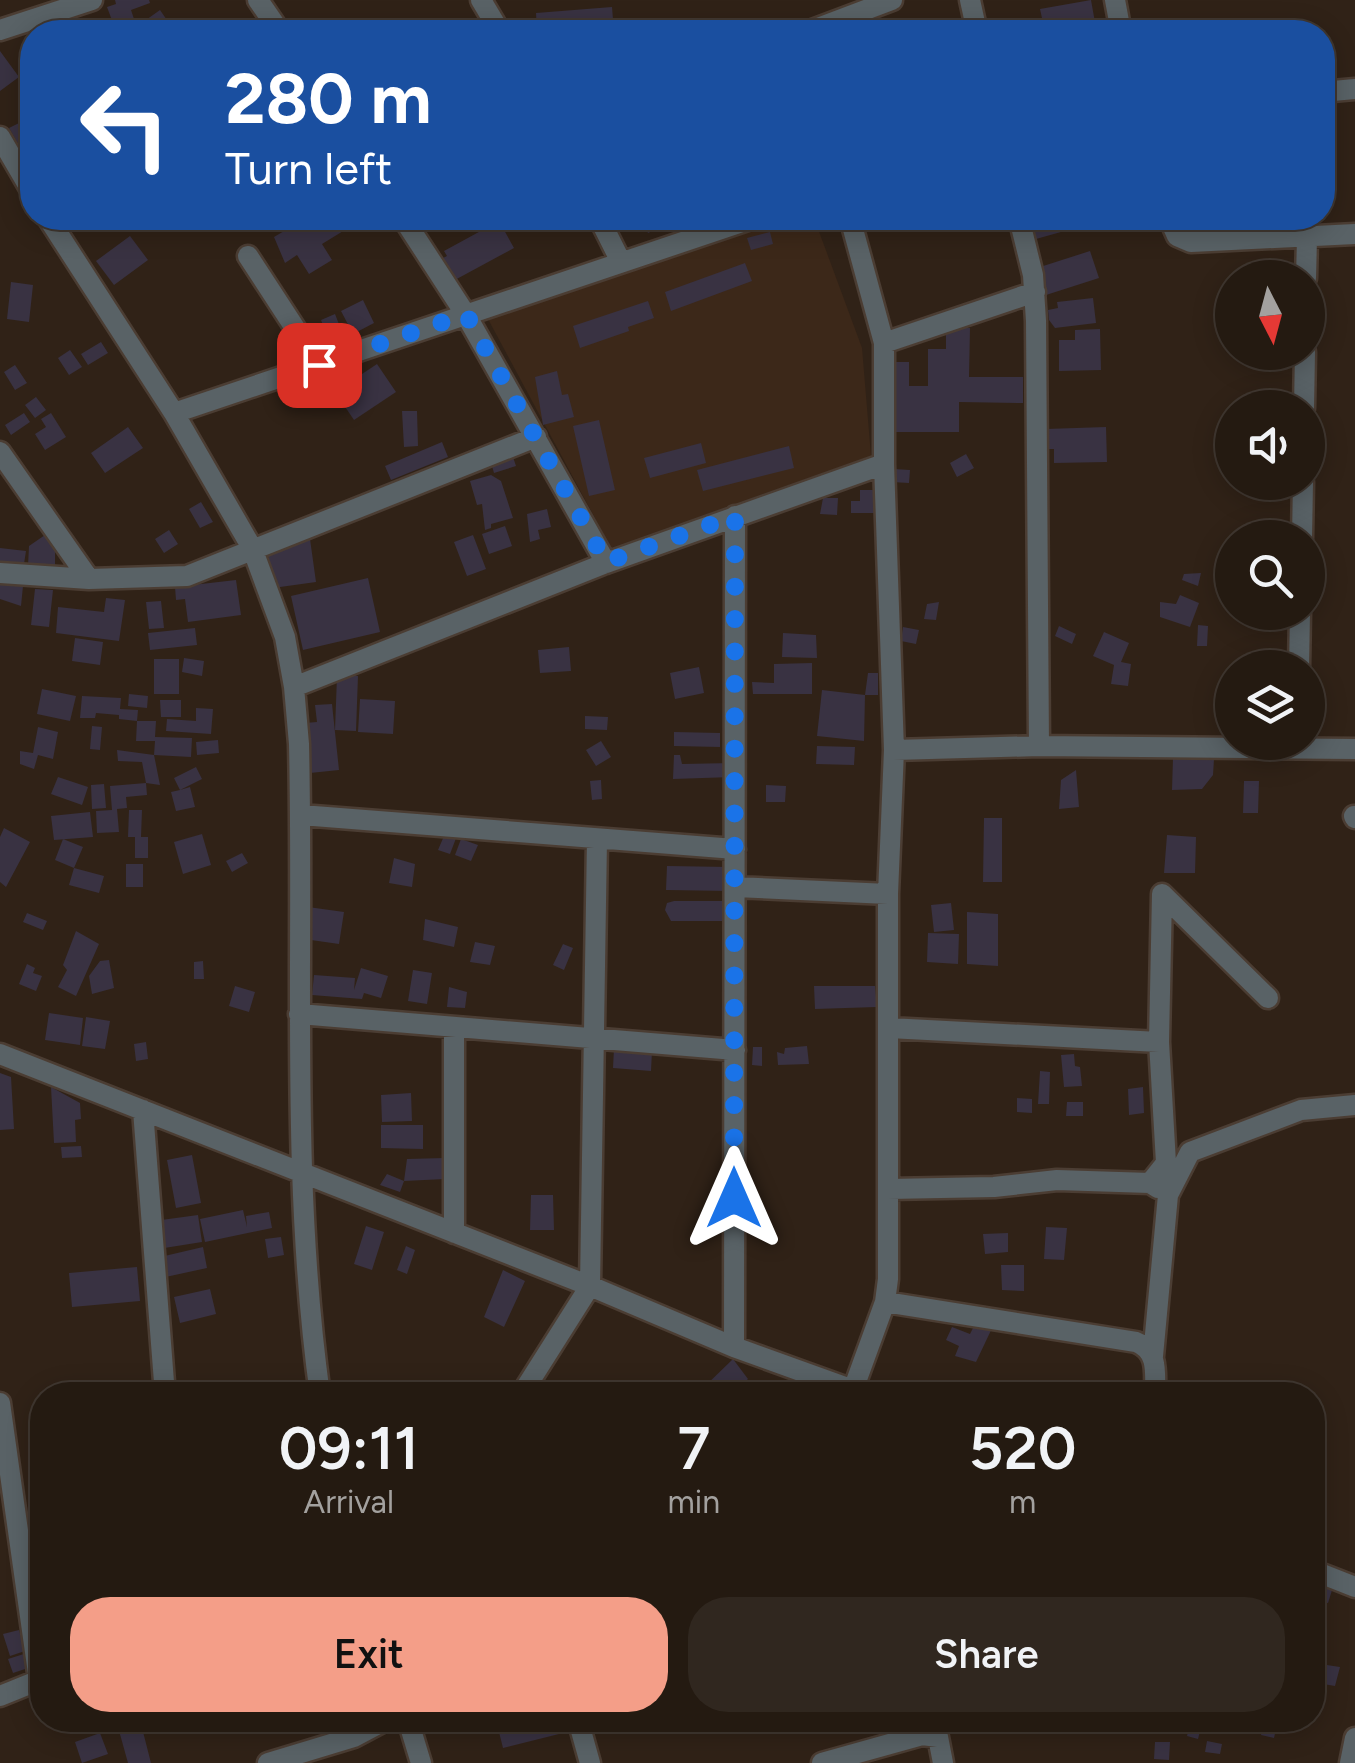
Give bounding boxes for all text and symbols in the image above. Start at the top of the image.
text: 280 m [225,56,431,141]
icon: left [60,60,190,190]
text: Turn left [225,141,392,195]
north arrow [1215,260,1325,370]
map controls [1215,260,1325,760]
pin [277,323,362,408]
icon: arrive [292,338,347,393]
button: sound [1215,390,1325,500]
button: search [1215,520,1325,630]
button: layers [1215,650,1325,760]
position arrow [682,1146,786,1250]
text: 09:11 [279,1412,419,1484]
text: 7 [677,1412,710,1484]
text: 520 [969,1412,1076,1484]
text: Arrival [304,1483,394,1521]
text: min [668,1483,720,1521]
text: m [1009,1483,1036,1521]
button: Exit [70,1597,668,1712]
button: Share [688,1597,1285,1712]

